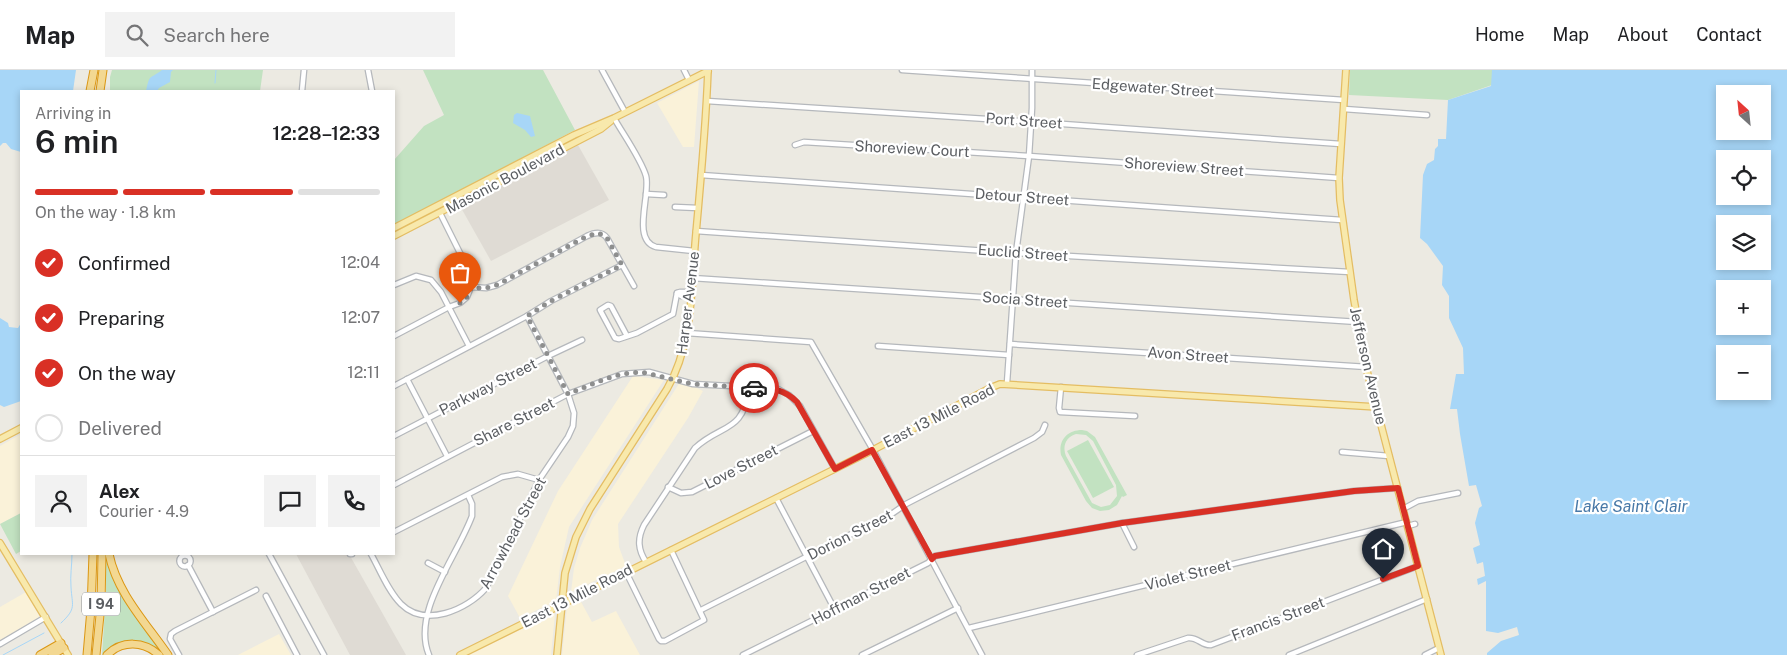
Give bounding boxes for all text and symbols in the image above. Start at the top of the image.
search box [105,12,455,57]
text: Map [25,21,75,49]
icon: search [123,21,151,49]
text: Search here [163,24,270,46]
text: Home [1475,24,1525,45]
text: Map [1553,24,1589,45]
text: About [1617,24,1668,45]
text: Contact [1696,24,1762,45]
street label: Edgewater Street [1091,75,1215,100]
north arrow [1716,85,1771,140]
map controls [1716,85,1771,400]
text: Arriving in [35,104,111,123]
street label: Port Street [985,109,1063,132]
text: 12:28–12:33 [272,122,380,144]
text: 6 min [35,123,118,160]
street label: Shoreview Court [854,137,970,160]
street label: Masonic Boulevard [443,140,567,217]
button: locate [1716,150,1771,205]
street label: Shoreview Street [1124,154,1245,179]
street label: Detour Street [974,185,1070,208]
text: On the way · 1.8 km [35,203,176,222]
button: layers [1716,215,1771,270]
street label: Euclid Street [977,241,1069,264]
icon: check [35,249,63,277]
street label: Harper Avenue [673,250,702,356]
text: Confirmed [78,252,171,274]
pin [439,252,481,303]
text: 12:04 [341,253,380,272]
icon: bag [446,259,474,287]
button: + [1716,280,1771,335]
street label: Socia Street [982,288,1069,311]
icon: check [35,304,63,332]
street label: Jefferson Avenue [1347,306,1390,426]
text: Preparing [78,307,165,329]
text: 12:07 [341,308,380,327]
street label: Avon Street [1147,343,1230,366]
button: − [1716,345,1771,400]
street label: Parkway Street [436,355,540,418]
icon: check [35,359,63,387]
text: On the way [78,362,176,384]
text: 12:11 [347,363,380,382]
courier [729,363,779,413]
icon: car [740,374,768,402]
street label: East 13 Mile Road [880,380,997,451]
street label: Share Street [470,394,557,449]
text: Delivered [78,417,162,439]
street label: Love Street [701,441,780,492]
street label: Arrowhead Street [476,474,549,592]
button: person [35,475,87,527]
button: chat [264,475,316,527]
button: phone [328,475,380,527]
text: Alex [99,480,140,502]
water label: Lake Saint Clair [1574,497,1689,516]
text: Courier · 4.9 [99,502,189,521]
street label: Dorion Street [804,506,895,563]
pin [1362,528,1404,579]
icon: home [1369,535,1397,563]
street label: Violet Street [1143,556,1233,593]
street label: East 13 Mile Road [518,560,635,631]
street label: Hoffman Street [809,563,913,628]
road number: I 94 [82,592,120,616]
street label: Francis Street [1229,593,1327,644]

